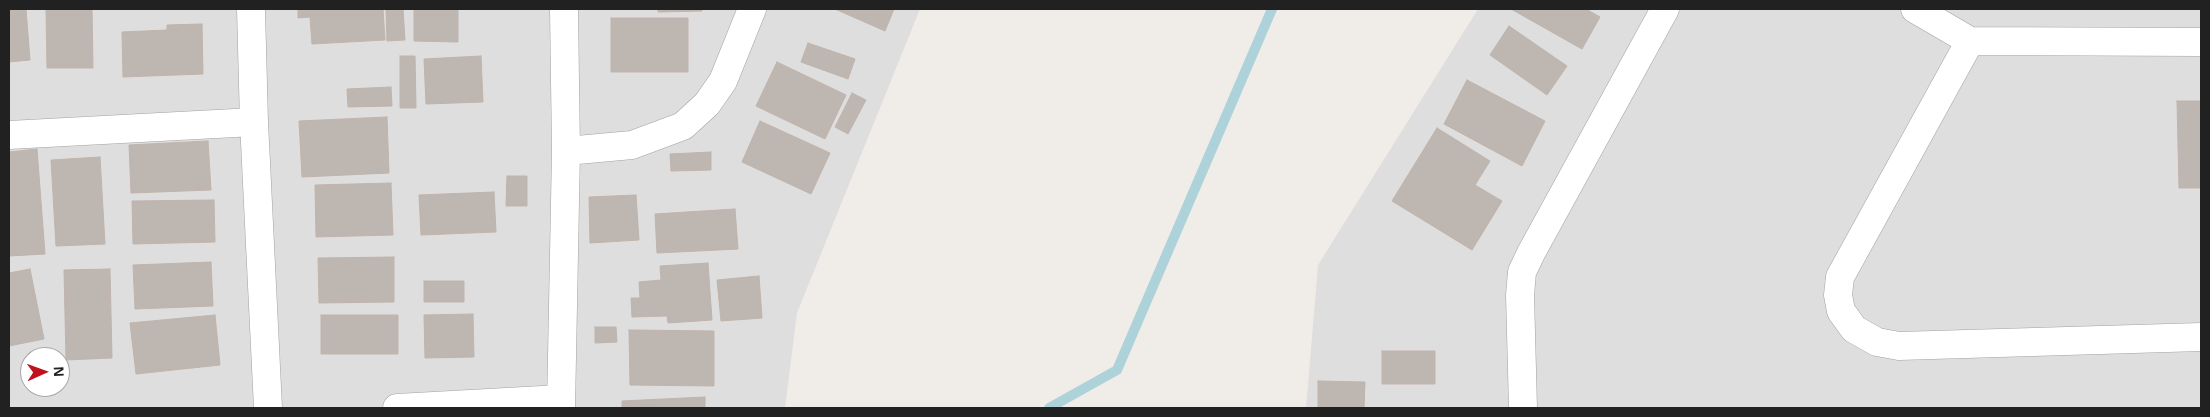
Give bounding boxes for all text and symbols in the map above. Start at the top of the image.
north arrow [20,347,70,397]
text: N [51,366,67,377]

